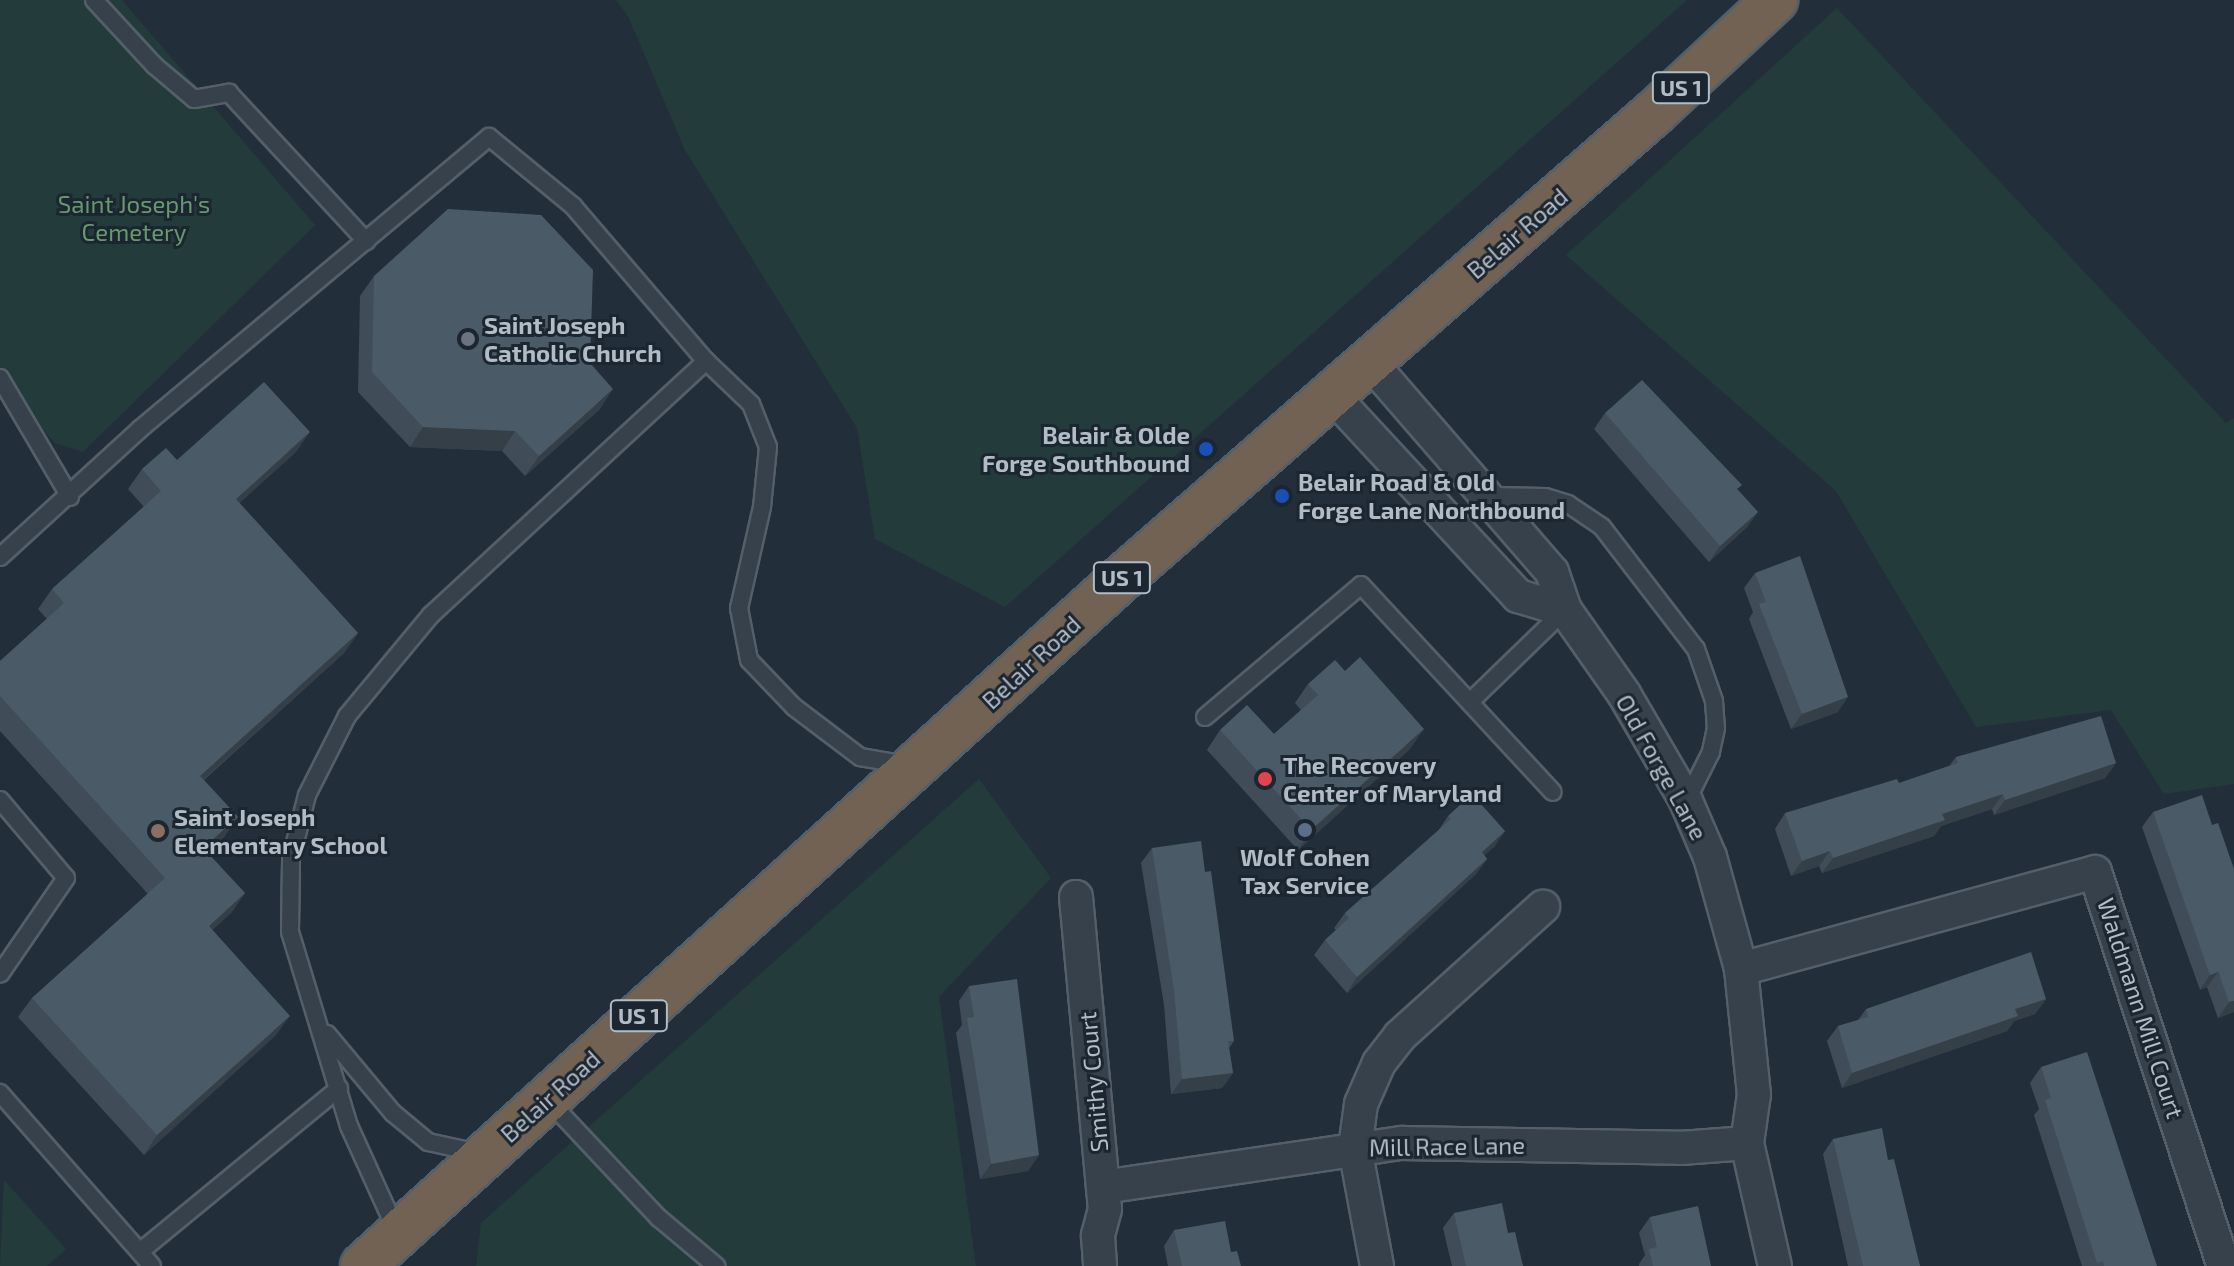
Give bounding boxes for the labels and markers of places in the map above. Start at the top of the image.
place label: Saint Joseph Catholic Church [484,311,662,367]
marker: Saint Joseph Catholic Church [459,330,477,348]
place label: Belair & Olde Forge Southbound [982,421,1190,477]
marker: Belair & Olde Forge Southbound [1197,440,1215,458]
place label: Belair Road & Old Forge Lane Northbound [1298,468,1565,524]
marker: Belair Road & Old Forge Lane Northbound [1273,487,1291,505]
place label: The Recovery Center of Maryland [1283,751,1503,807]
marker: The Recovery Center of Maryland [1254,768,1276,790]
place label: Saint Joseph Elementary School [174,803,388,859]
marker: Wolf Cohen Tax Service [1296,821,1314,839]
marker: Saint Joseph Elementary School [149,822,167,840]
place label: Wolf Cohen Tax Service [1240,843,1370,899]

